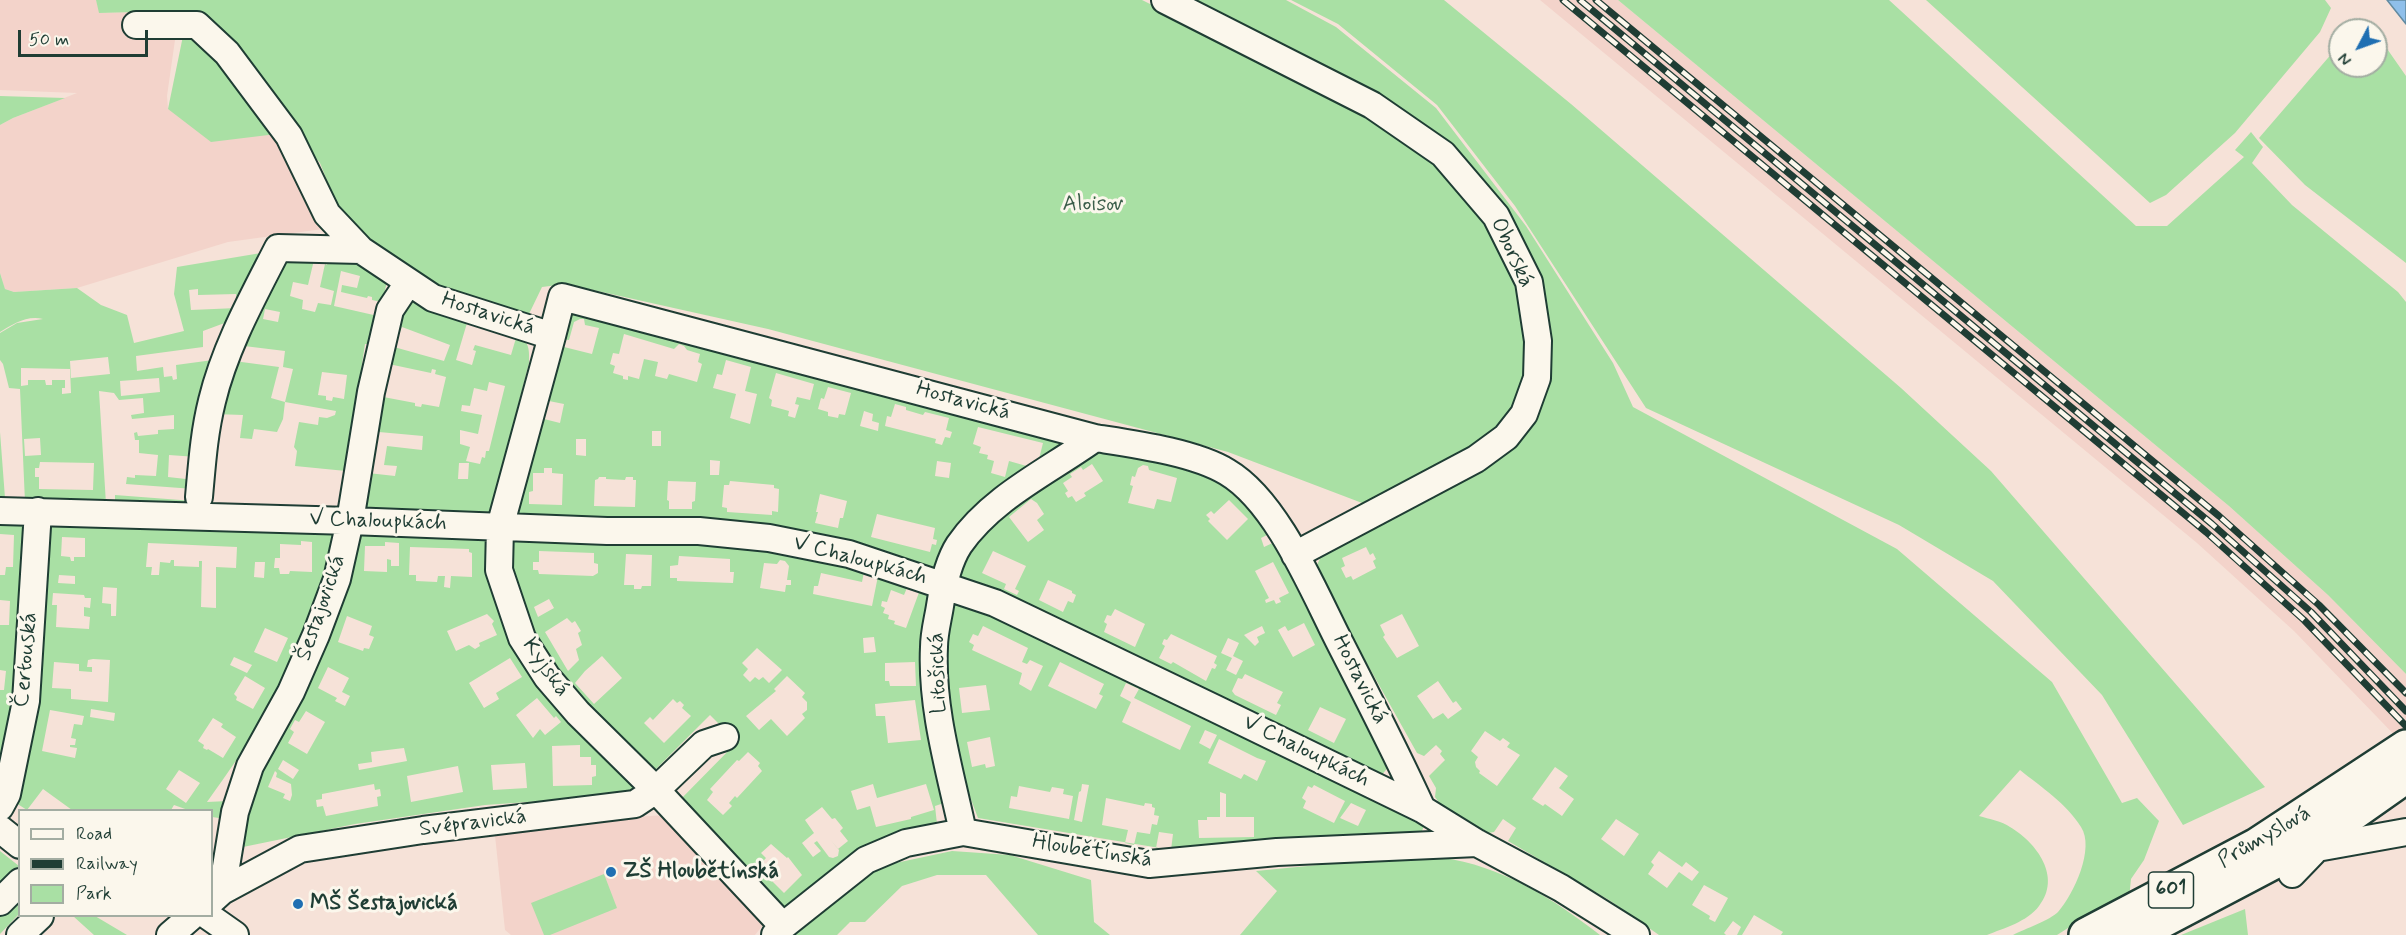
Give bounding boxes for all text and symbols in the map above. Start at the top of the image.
scale bar [21,18,152,56]
north arrow [2328,18,2388,78]
text: 50 m [29,28,69,52]
text: N [2334,48,2357,70]
park label: Aloisov [1063,192,1123,218]
street label: Oborská [1483,214,1539,292]
street label: Hostavická [438,288,538,342]
street label: Hostavická [913,377,1013,427]
street label: V Chaloupkách [309,506,447,538]
street label: V Chaloupkách [790,530,930,592]
street label: Šestajovická [292,552,352,664]
street label: Čertouská [10,611,44,709]
street label: Hostavická [1325,631,1393,729]
street label: Litošická [924,632,954,714]
street label: Kyjská [515,634,575,702]
street label: V Chaloupkách [1238,710,1374,794]
street label: Průmyslová [2214,801,2316,875]
street label: Svépravická [418,804,528,844]
legend [18,809,213,917]
text: Road [76,822,112,846]
street label: Hloubětínská [1030,829,1154,875]
text: Railway [76,852,138,876]
place label: ZŠ Hloubětínská [623,859,779,885]
marker: ZŠ Hloubětínská [604,865,618,879]
road number: 601 [2148,872,2194,908]
text: Park [76,882,112,906]
place label: MŠ Šestajovická [310,891,458,917]
marker: MŠ Šestajovická [291,897,305,911]

